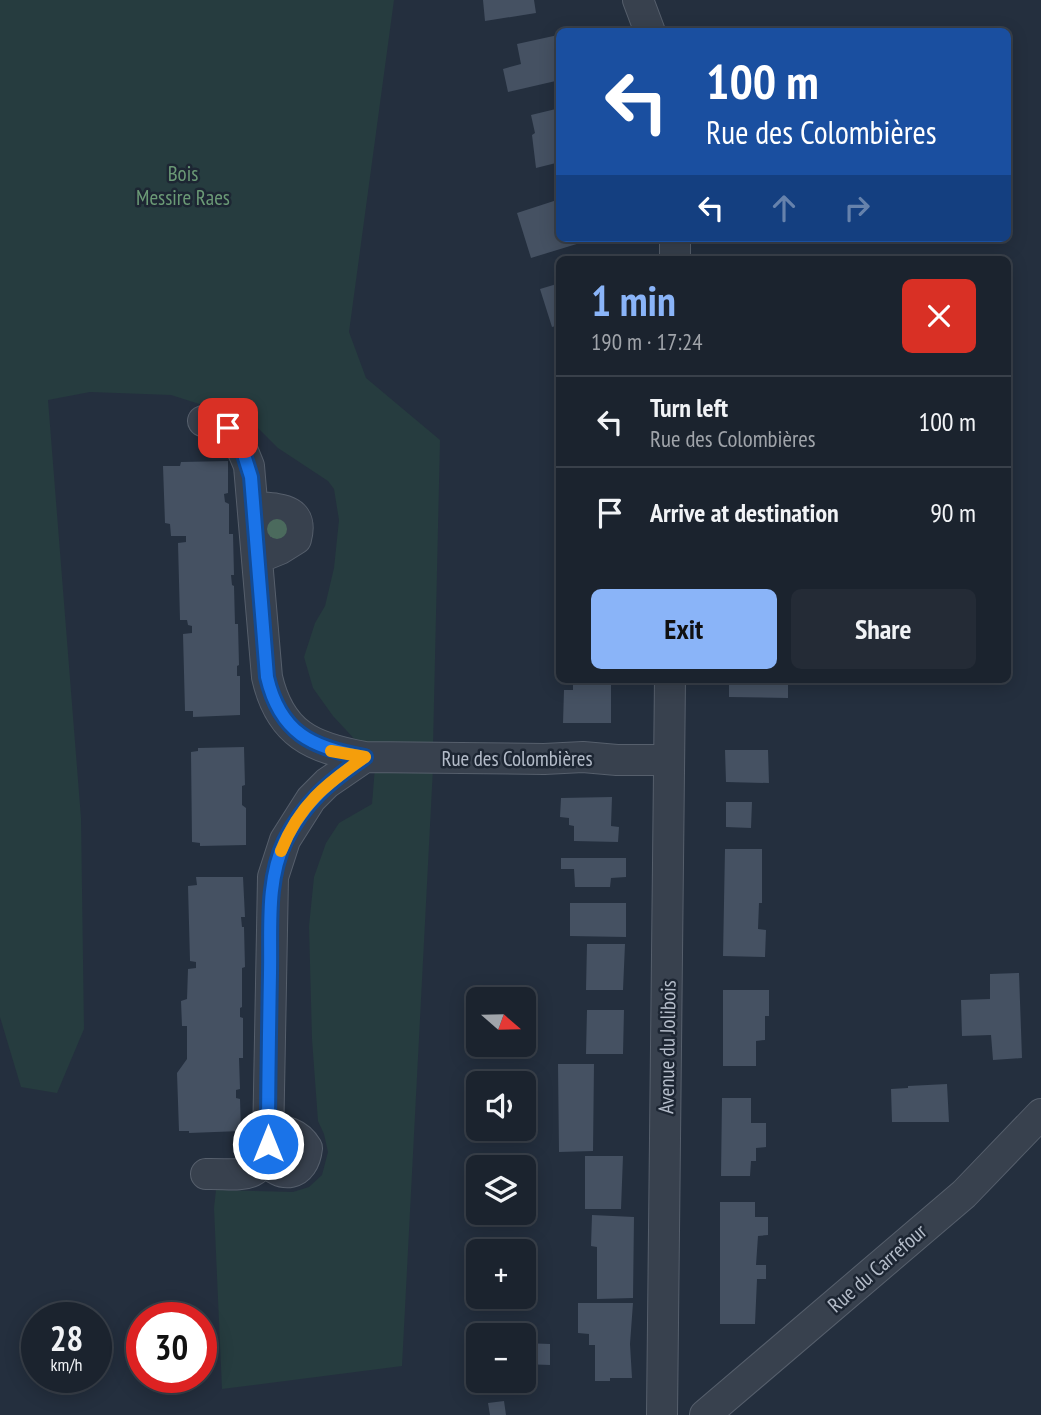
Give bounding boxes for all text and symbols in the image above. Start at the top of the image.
text: 100 m [706,49,819,113]
icon: left [591,56,682,147]
text: Rue des Colombières [706,111,936,153]
park label: Bois Messire Raes [136,160,230,211]
icon: left [692,189,730,227]
icon: ahead [765,189,803,227]
icon: right [838,189,876,227]
text: 1 min [591,273,676,328]
button: close [902,279,976,353]
text: 190 m · 17:24 [591,327,703,356]
text: Turn left [650,391,728,424]
pin [198,398,258,458]
icon: left [591,403,629,441]
text: 100 m [918,405,976,438]
icon: arrive [209,409,247,447]
text: Rue des Colombières [650,424,816,453]
icon: arrive [591,494,629,532]
text: Arrive at destination [650,496,839,529]
text: 90 m [930,496,976,529]
button: Exit [591,589,777,669]
button: Share [791,589,976,669]
street label: Rue des Colombières [441,745,593,772]
street label: Avenue du Jolibois [652,980,682,1114]
north arrow [466,987,536,1057]
map controls [466,987,536,1393]
button: sound [466,1071,536,1141]
position arrow [231,1107,305,1181]
button: layers [466,1155,536,1225]
street label: Rue du Carrefour [822,1218,932,1318]
button: + [466,1239,536,1309]
speed limit sign: 30 [126,1302,217,1393]
text: 28 [50,1315,83,1361]
button: − [466,1323,536,1393]
text: km/h [51,1353,82,1376]

